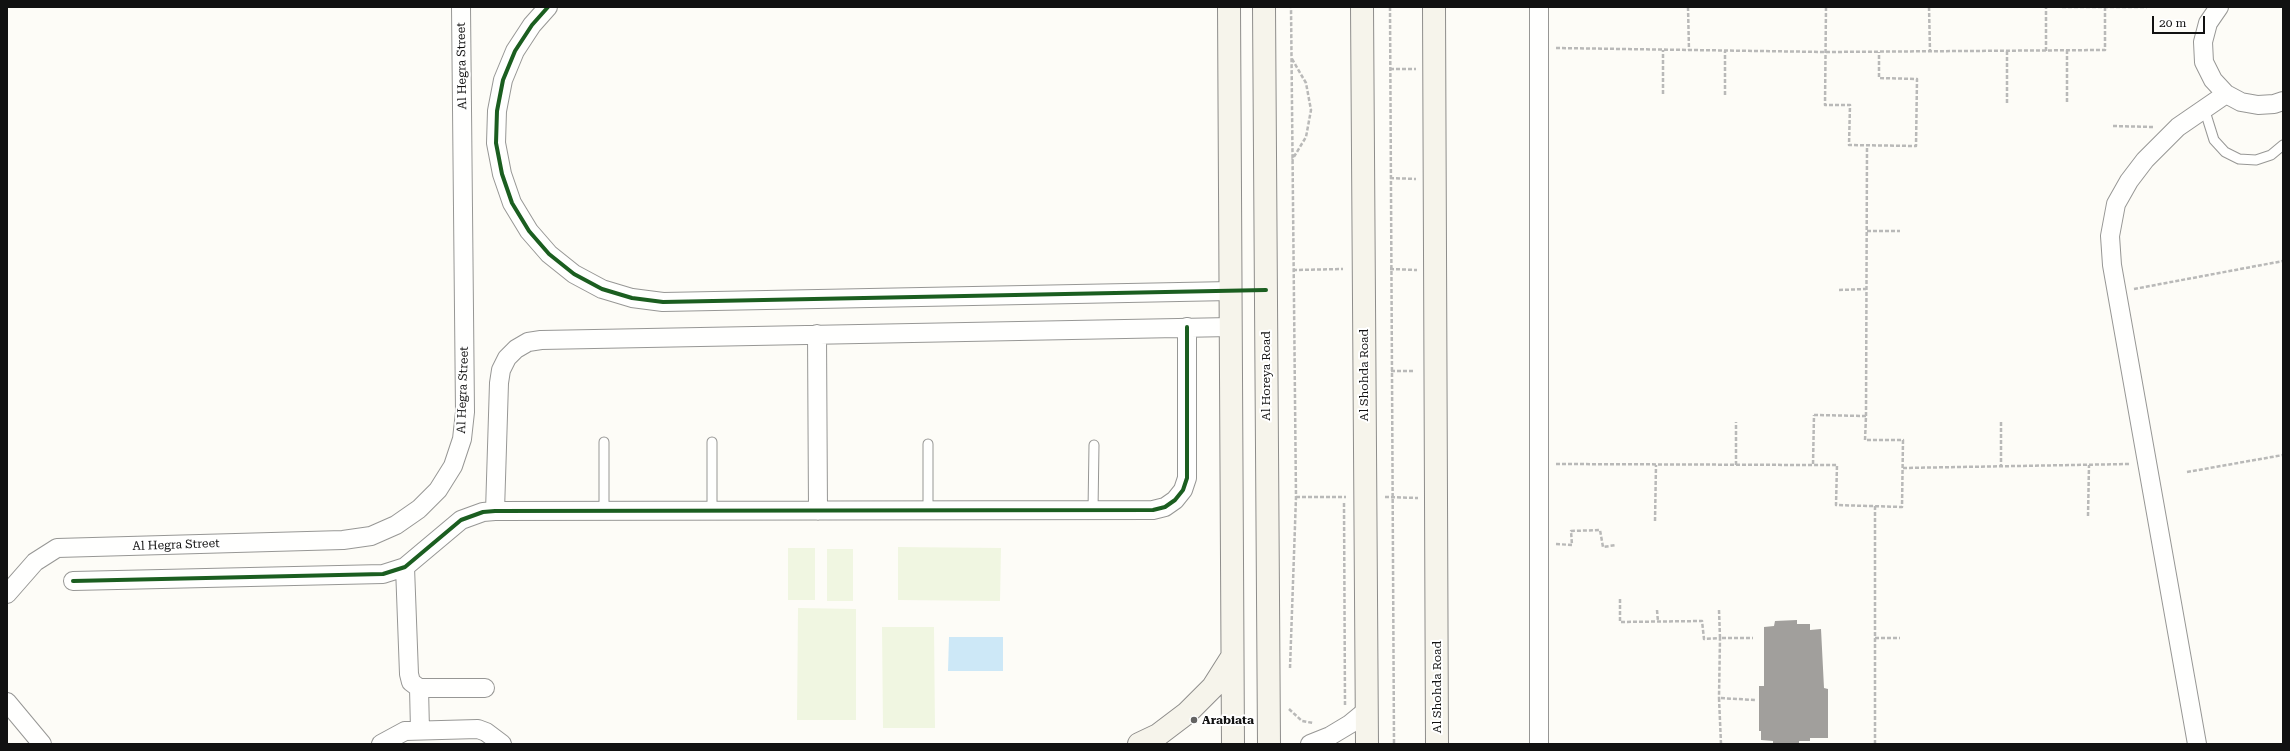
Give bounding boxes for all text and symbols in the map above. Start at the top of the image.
scale bar [2154,8,2207,34]
text: 20 m [2159,16,2186,30]
street label: Al Hegra Street [454,22,470,110]
street label: Al Shohda Road [1357,329,1371,421]
street label: Al Horeya Road [1259,331,1273,421]
street label: Al Hegra Street [454,346,472,434]
street label: Al Hegra Street [132,536,220,554]
street label: Al Shohda Road [1430,641,1444,733]
place label: Arabiata [1202,713,1254,727]
marker: Arabiata [1189,715,1199,725]

